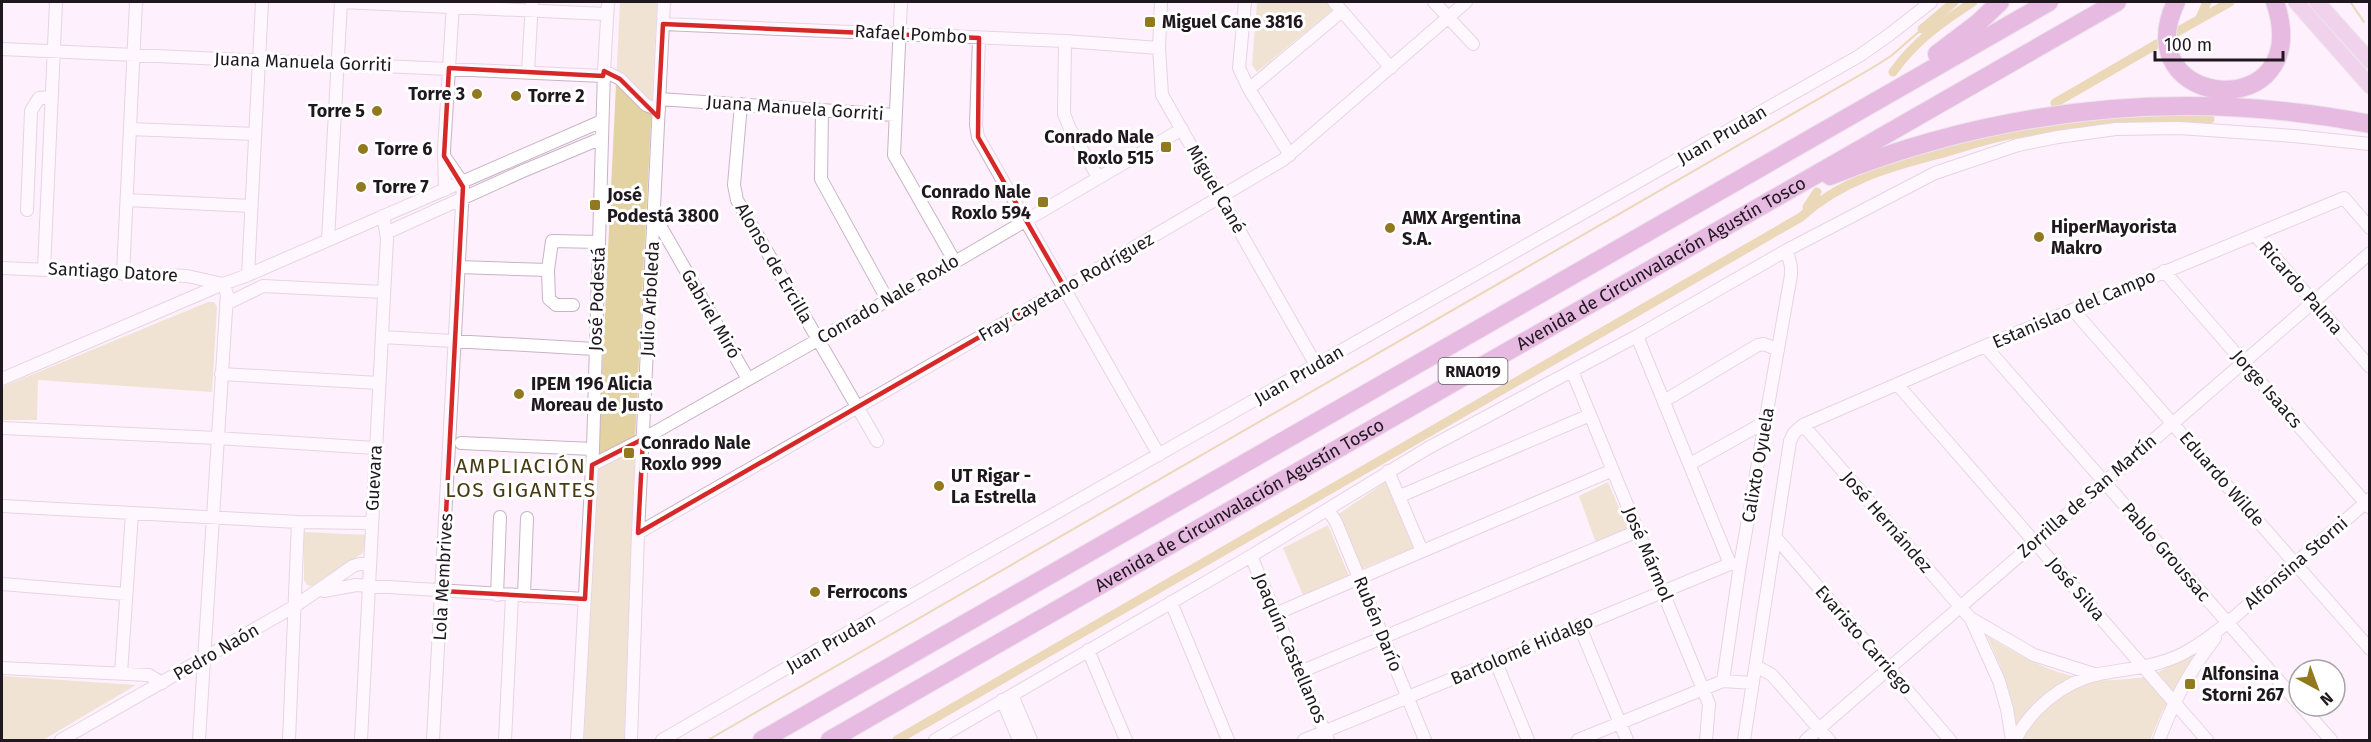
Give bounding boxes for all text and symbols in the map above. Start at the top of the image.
place label: Miguel Cane 3816 [1162,11,1303,33]
marker: Miguel Cane 3816 [1143,15,1157,29]
street label: Rafael Pombo [854,20,968,48]
scale bar [2155,24,2282,62]
text: 100 m [2164,34,2212,56]
street label: Juana Manuela Gorriti [214,48,392,76]
place label: Torre 3 [408,83,465,105]
place label: Torre 2 [528,85,585,107]
marker: Torre 3 [470,87,484,101]
marker: Torre 2 [509,89,523,103]
street label: Juana Manuela Gorriti [706,91,884,125]
place label: Torre 5 [308,100,365,122]
street label: Juan Prudan [1673,101,1771,169]
marker: Torre 5 [370,104,384,118]
place label: Conrado Nale Roxlo 515 [1044,126,1154,169]
place label: Torre 6 [375,138,433,160]
marker: Conrado Nale Roxlo 515 [1159,140,1173,154]
street label: Miguel Cané [1182,141,1250,237]
marker: Torre 6 [356,142,370,156]
street label: Avenida de Circunvalación Agustín Tosco [1512,172,1810,355]
place label: Torre 7 [373,176,429,198]
marker: Torre 7 [354,180,368,194]
place label: Conrado Nale Roxlo 594 [921,181,1031,224]
place label: José Podestá 3800 [606,184,719,227]
marker: Conrado Nale Roxlo 594 [1036,195,1050,209]
marker: José Podestá 3800 [588,198,602,212]
street label: Alonso de Ercilla [731,199,817,327]
place label: AMX Argentina S.A. [1401,207,1521,250]
place label: HiperMayorista Makro [2051,216,2177,259]
marker: AMX Argentina S.A. [1383,221,1397,235]
street label: Fray Cayetano Rodríguez [974,228,1158,346]
marker: HiperMayorista Makro [2032,230,2046,244]
street label: Ricardo Palma [2255,237,2347,339]
street label: Julio Arboleda [636,241,664,357]
street label: José Podestá [584,246,610,352]
street label: Conrado Nale Roxlo [813,249,963,349]
street label: Santiago Datore [48,258,178,286]
street label: Gabriel Miró [677,265,745,363]
street label: Estanislao del Campo [1989,265,2159,353]
street label: Juan Prudan [1250,341,1348,409]
street label: Jorge Isaacs [2227,345,2307,433]
road number: RNA019 [1438,358,1508,384]
place label: IPEM 196 Alicia Moreau de Justo [531,373,663,416]
marker: IPEM 196 Alicia Moreau de Justo [512,387,526,401]
street label: Calixto Oyuela [1737,406,1779,524]
street label: Avenida de Circunvalación Agustín Tosco [1091,414,1388,597]
street label: Eduardo Wilde [2175,427,2269,531]
street label: Zorrilla de San Martín [2013,430,2161,562]
place label: Conrado Nale Roxlo 999 [641,432,751,475]
street label: Guevara [361,444,387,512]
marker: Conrado Nale Roxlo 999 [622,446,636,460]
district label: AMPLIACIÓN LOS GIGANTES [445,453,597,503]
place label: UT Rigar - La Estrella [951,465,1036,508]
street label: José Hernández [1837,467,1937,577]
marker: UT Rigar - La Estrella [932,479,946,493]
street label: Pablo Groussac [2117,498,2215,606]
street label: José Mármol [1618,503,1678,605]
street label: Alfonsina Storni [2240,512,2352,614]
street label: Lola Membrives [429,513,457,641]
street label: José Silva [2042,553,2110,625]
street label: Joaquín Castellanos [1248,570,1332,726]
street label: Rubén Darío [1349,573,1407,675]
place label: Ferrocons [827,581,908,603]
street label: Evaristo Carriego [1811,581,1917,699]
marker: Ferrocons [808,585,822,599]
street label: Juan Prudan [782,609,880,677]
street label: Bartolomé Hidalgo [1447,610,1597,690]
street label: Pedro Naón [169,619,263,685]
north arrow [2287,658,2347,718]
place label: Alfonsina Storni 267 [2201,663,2284,706]
marker: Alfonsina Storni 267 [2183,677,2197,691]
text: N [2316,688,2337,710]

